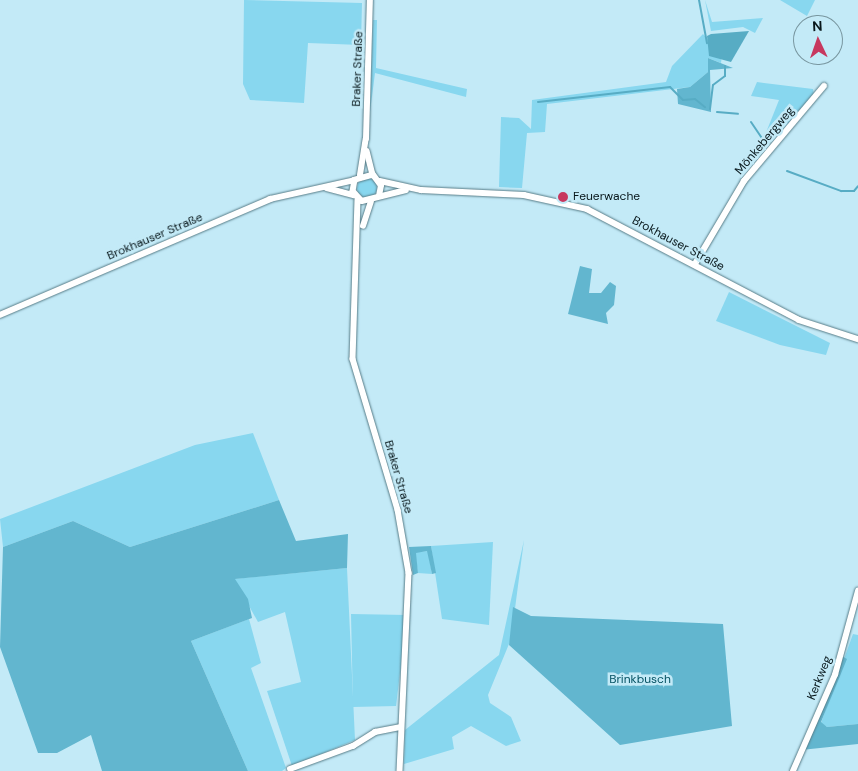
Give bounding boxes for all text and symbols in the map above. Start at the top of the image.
north arrow [793,15,843,65]
text: N [812,17,823,35]
street label: Braker Straße [349,31,367,107]
street label: Mönkebergweg [732,104,798,178]
place label: Feuerwache [573,190,640,204]
marker: Feuerwache [557,191,569,203]
street label: Brokhauser Straße [105,210,205,264]
street label: Brokhauser Straße [629,214,727,274]
street label: Braker Straße [381,439,415,515]
street label: Kerkweg [805,654,835,702]
park label: Brinkbusch [609,673,671,687]

